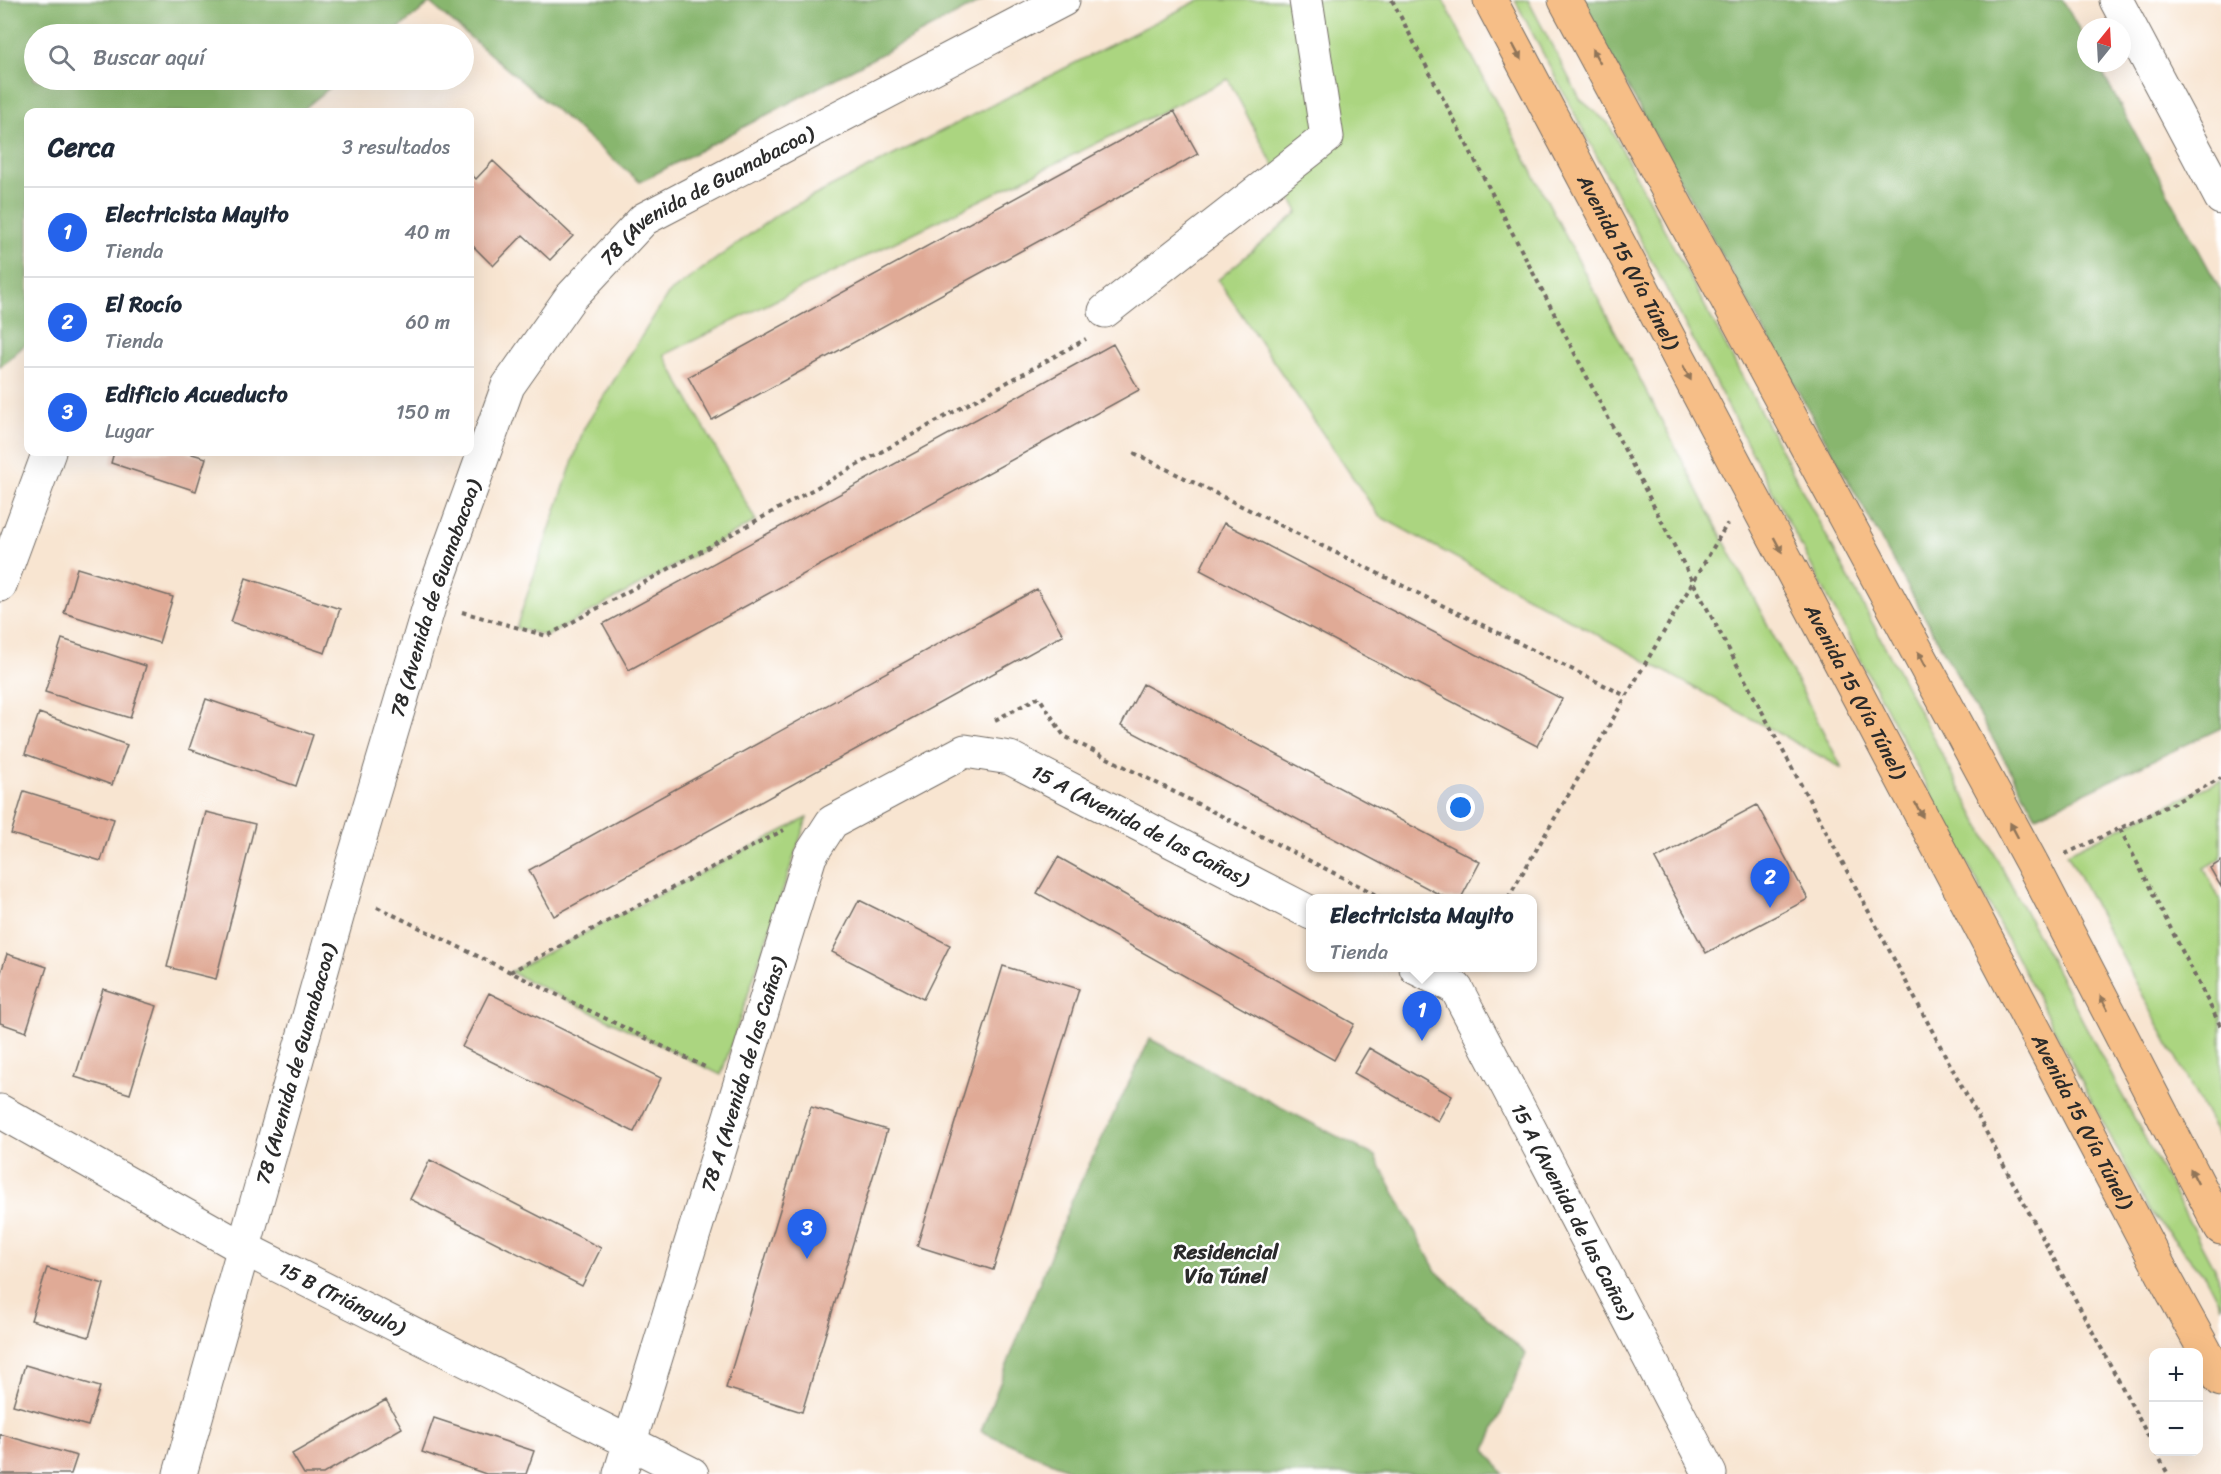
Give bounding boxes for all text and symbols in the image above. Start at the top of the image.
north arrow [2077,18,2131,72]
search box [24,24,474,90]
text: Buscar aquí [93,38,205,77]
icon: search [45,41,78,74]
one-way arrow [1512,43,1522,60]
one-way arrow [1591,48,1601,65]
street label: 78 (Avenida de Guanabacoa) [591,116,821,274]
text: Cerca [48,124,114,170]
text: 3 resultados [342,130,450,165]
street label: Avenida 15 (Vía Túnel) [1567,167,1689,357]
text: Electricista Mayito [105,195,289,234]
text: 1 [63,215,72,250]
text: 40 m [404,215,450,250]
text: Tienda [105,234,163,269]
text: El Rocío [105,285,182,324]
text: 2 [62,305,73,340]
text: 60 m [405,305,450,340]
text: Tienda [105,324,163,359]
one-way arrow [1682,364,1692,381]
text: Edificio Acueducto [105,375,288,414]
text: 3 [62,395,73,430]
text: 150 m [396,395,450,430]
text: Lugar [105,414,153,449]
street label: 78 (Avenida de Guanabacoa) [380,474,491,722]
one-way arrow [1773,537,1783,554]
street label: Avenida 15 (Vía Túnel) [1794,597,1916,786]
one-way arrow [1917,650,1927,667]
street label: 15 A (Avenida de las Cañas) [1025,755,1256,897]
your location [1446,793,1475,822]
one-way arrow [1914,802,1924,819]
one-way arrow [2009,822,2019,839]
pin: 2 [1750,858,1790,908]
popup [1306,894,1537,972]
text: Electricista Mayito [1330,896,1513,935]
text: Tienda [1330,935,1388,970]
street label: 78 (Avenida de Guanabacoa) [245,939,347,1188]
street label: 78 A (Avenida de las Cañas) [691,952,796,1196]
pin: 1 [1402,992,1442,1041]
one-way arrow [2100,995,2109,1012]
street label: Avenida 15 (Vía Túnel) [2021,1026,2143,1216]
street label: 15 A (Avenida de las Cañas) [1501,1097,1644,1328]
one-way arrow [2189,1168,2199,1185]
pin: 3 [788,1210,826,1259]
district label: Residencial Vía Túnel [1173,1233,1279,1295]
street label: 15 B (Triángulo) [273,1252,412,1345]
map controls [2149,1348,2203,1456]
button: + [2149,1348,2203,1402]
button: − [2149,1402,2203,1456]

